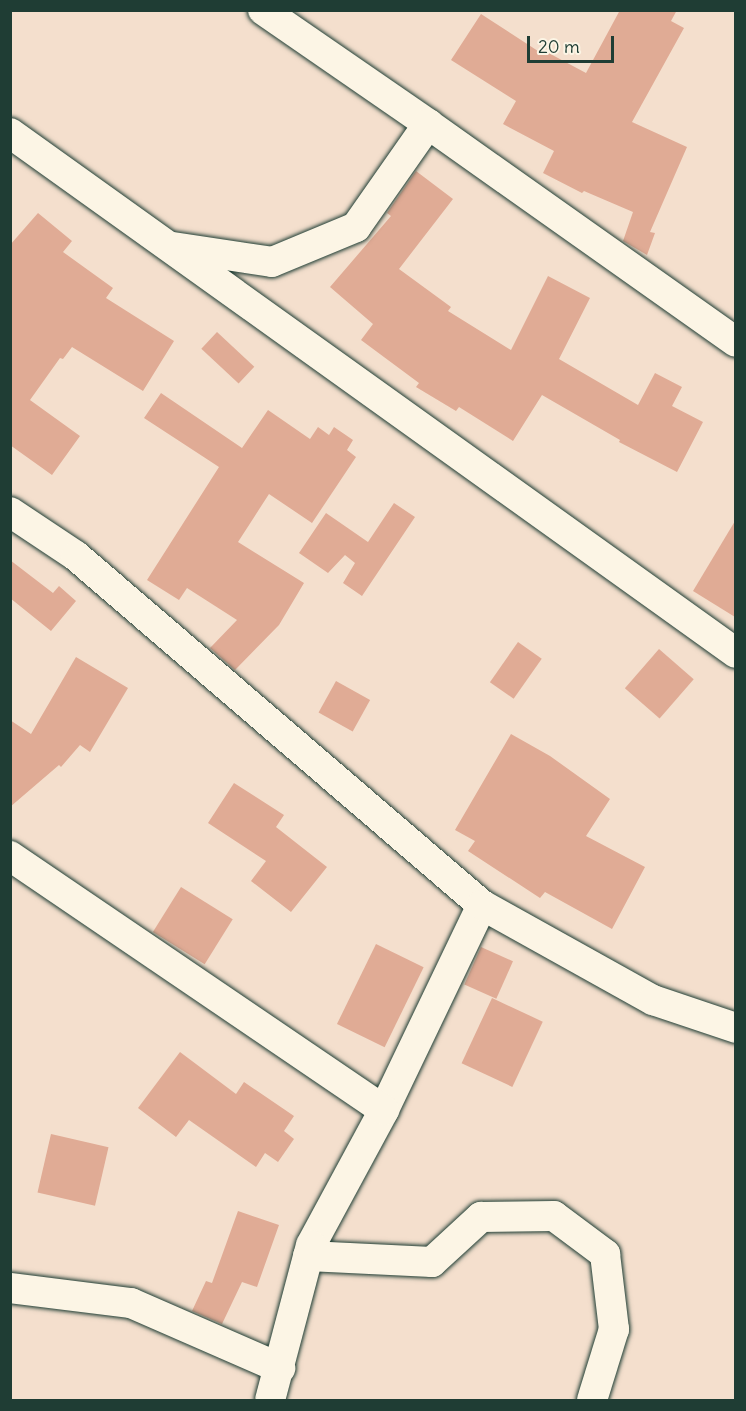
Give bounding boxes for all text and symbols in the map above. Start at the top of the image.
scale bar [530,24,617,62]
text: 20 m [538,35,580,58]

